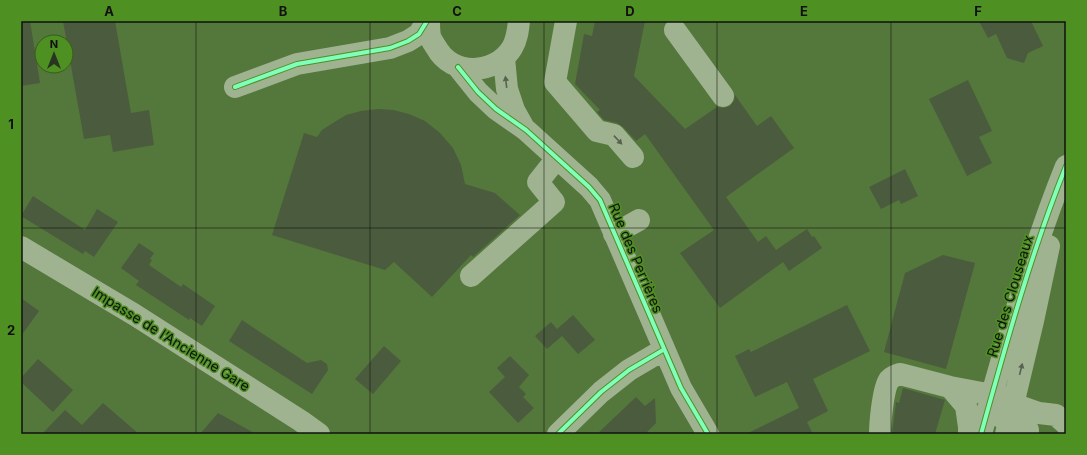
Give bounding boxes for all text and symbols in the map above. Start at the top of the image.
text: A [104,3,114,19]
text: B [279,3,288,19]
text: C [452,3,462,19]
text: D [625,3,635,19]
text: E [800,3,808,19]
text: F [974,3,982,19]
north arrow [34,34,74,74]
text: N [50,37,58,51]
one-way arrow [503,76,510,88]
text: 1 [8,116,14,132]
one-way arrow [613,135,622,145]
street label: Rue des Perrières [606,200,667,315]
street label: Rue des Clouseaux [983,232,1036,359]
street label: Impasse de l’Ancienne Gare [89,283,253,394]
text: 2 [7,322,15,338]
one-way arrow [1019,363,1025,375]

